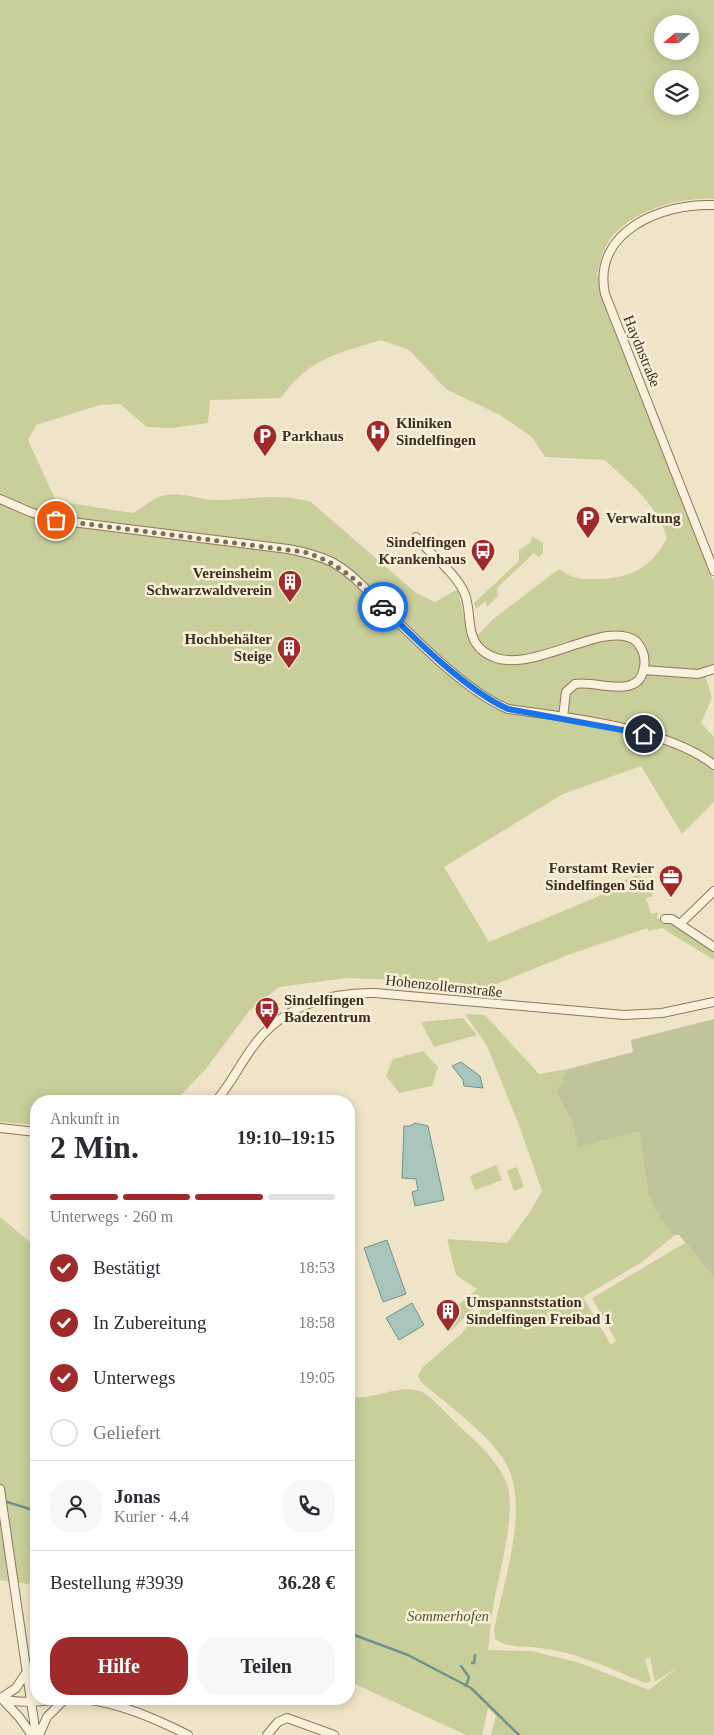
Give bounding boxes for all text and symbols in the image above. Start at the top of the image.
north arrow [654,15,699,60]
map controls [654,15,699,115]
button: layers [654,70,699,115]
street label: Haydnstraße [620,313,664,389]
place label: Kliniken Sindelfingen [396,415,477,448]
hospital icon: Kliniken Sindelfingen [365,419,391,453]
parking icon: Parkhaus [252,423,278,457]
place label: Parkhaus [282,428,344,444]
pin [35,499,77,541]
parking icon: Verwaltung [575,505,601,539]
icon: bag [42,506,70,534]
place label: Verwaltung [606,510,681,526]
place label: Sindelfingen Krankenhaus [378,534,467,567]
bus stop icon: Sindelfingen Krankenhaus [470,538,496,572]
place label: Vereinsheim Schwarzwaldverein [146,565,273,598]
building icon: Vereinsheim Schwarzwaldverein [277,569,303,603]
courier [358,582,408,632]
icon: car [369,593,397,621]
place label: Hochbehälter Steige [185,631,272,664]
building icon: Hochbehälter Steige [276,635,302,669]
pin [623,713,665,755]
icon: home [630,720,658,748]
place label: Forstamt Revier Sindelfingen Süd [545,860,655,893]
office icon: Forstamt Revier Sindelfingen Süd [658,864,684,898]
street label: Hohenzollernstraße [385,972,504,1000]
place label: Sindelfingen Badezentrum [284,992,371,1025]
bus stop icon: Sindelfingen Badezentrum [254,996,280,1030]
text: Ankunft in [50,1110,120,1127]
text: 19:10–19:15 [237,1127,335,1148]
text: 2 Min. [50,1129,139,1165]
text: Unterwegs · 260 m [50,1208,173,1225]
icon: check [50,1254,78,1282]
text: Bestätigt [93,1257,161,1278]
text: 18:53 [299,1259,335,1276]
place label: Umspannststation Sindelfingen Freibad 1 [466,1294,612,1327]
building icon: Umspannststation Sindelfingen Freibad 1 [435,1298,461,1332]
icon: check [50,1309,78,1337]
text: In Zubereitung [93,1312,206,1333]
text: 18:58 [299,1314,335,1331]
icon: check [50,1364,78,1392]
text: Unterwegs [93,1367,175,1388]
text: 19:05 [299,1369,335,1386]
text: Geliefert [93,1422,161,1443]
button: person [50,1480,102,1532]
button: phone [283,1480,335,1532]
text: Jonas [114,1486,160,1507]
text: Kurier · 4.4 [114,1508,189,1525]
text: Bestellung #3939 [50,1572,184,1593]
text: 36.28 € [278,1572,335,1593]
park label: Sommerhofen [407,1608,489,1624]
button: Hilfe [50,1637,188,1695]
button: Teilen [198,1637,335,1695]

